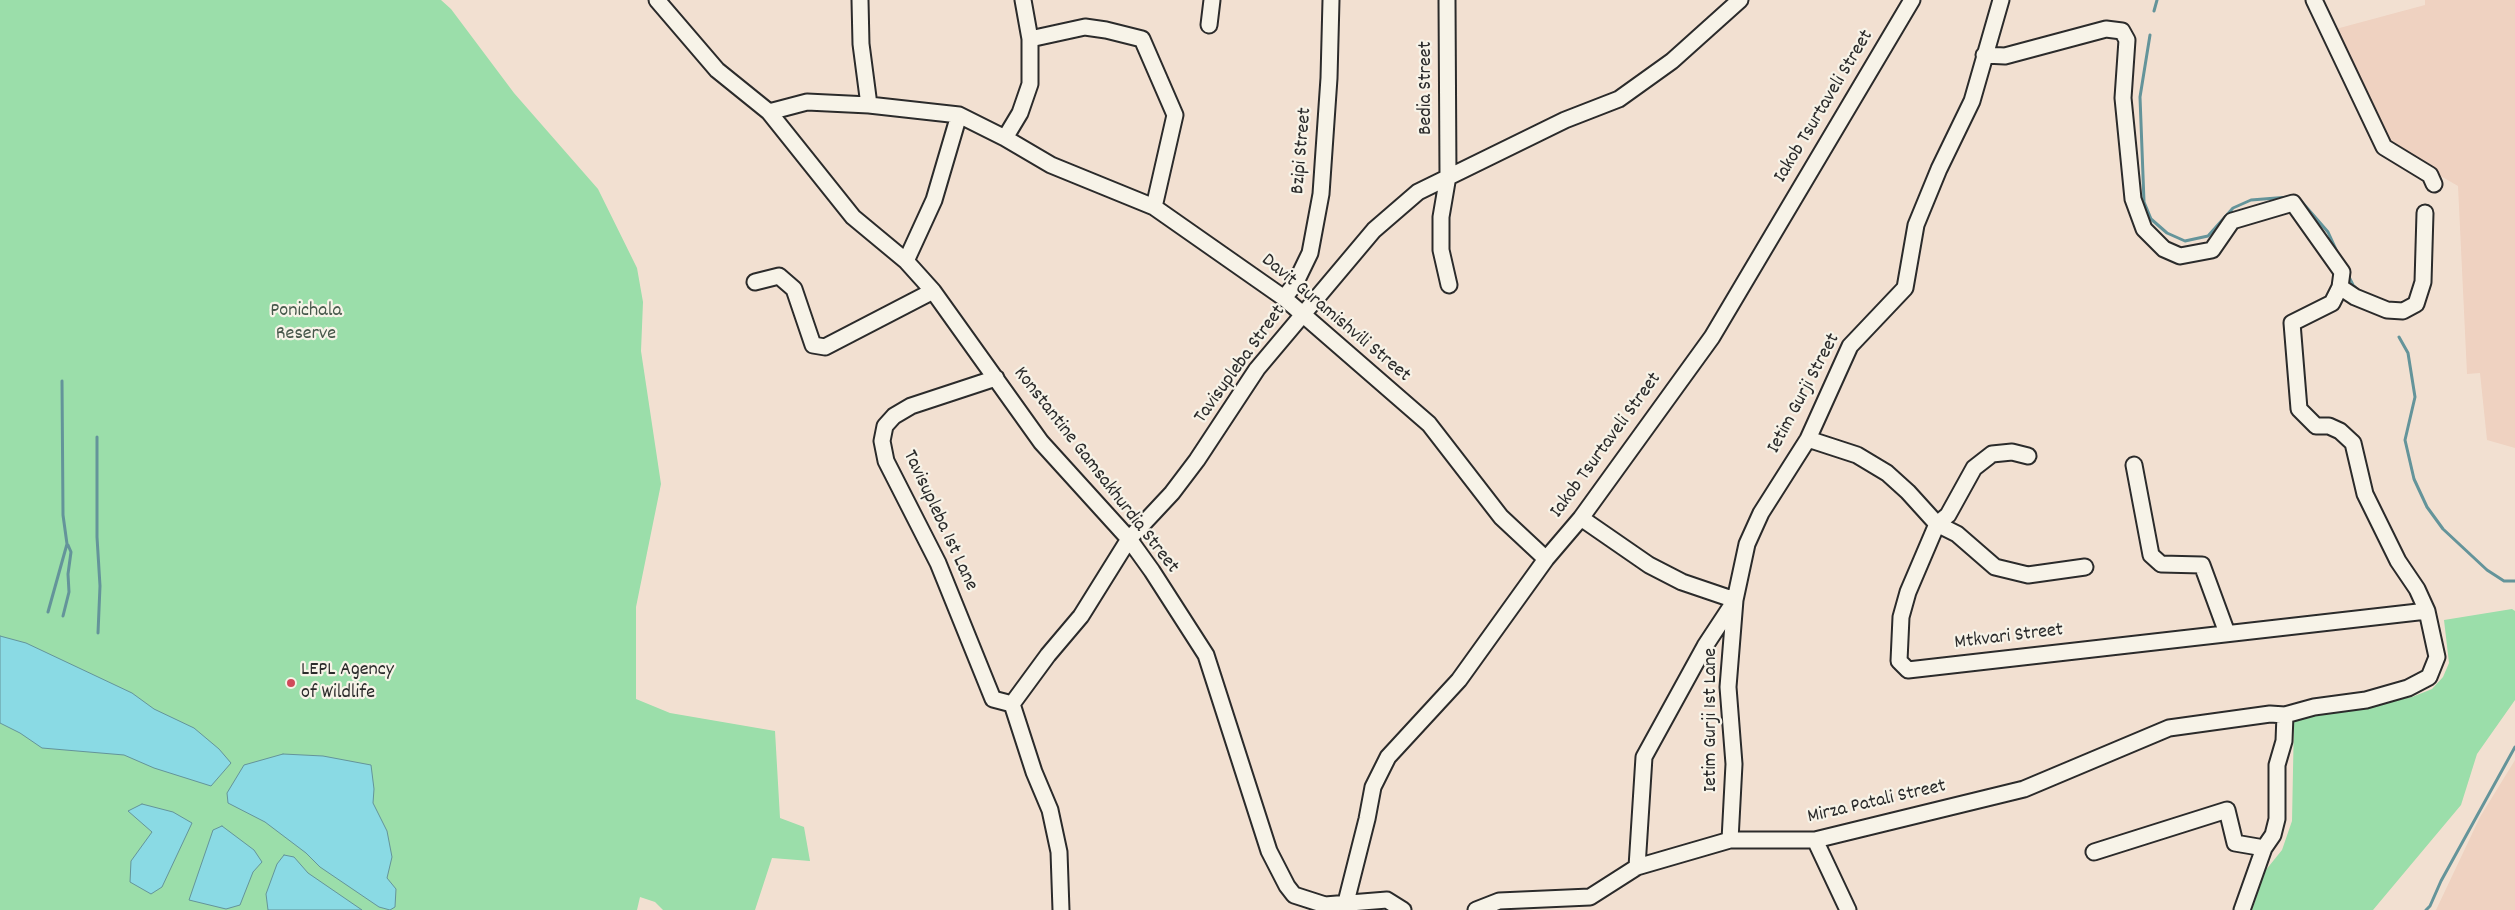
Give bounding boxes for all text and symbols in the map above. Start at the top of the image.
street label: Iakob Tsurtaveli Street [1770,26,1880,188]
street label: Bedia Street [1415,41,1439,135]
street label: Bzipi Street [1287,107,1319,195]
street label: Davit Guramishvili Street [1255,249,1415,389]
park label: Ponichala Reserve [270,300,342,347]
street label: Tavisupleba Street [1190,301,1292,429]
street label: Ietim Gurji Street [1763,330,1847,458]
street label: Konstantine Gamsakhurdia Street [1007,363,1183,579]
street label: Iakob Tsurtaveli Street [1546,369,1668,523]
street label: Tavisupleba 1st Lane [896,447,982,595]
street label: Mtkvari Street [1953,619,2065,657]
street label: Ietim Gurji 1st Lane [1700,648,1724,792]
place label: LEPL Agency of Wildlife [301,659,394,706]
marker: LEPL Agency of Wildlife [285,677,297,689]
street label: Mirza Patali Street [1806,775,1948,831]

